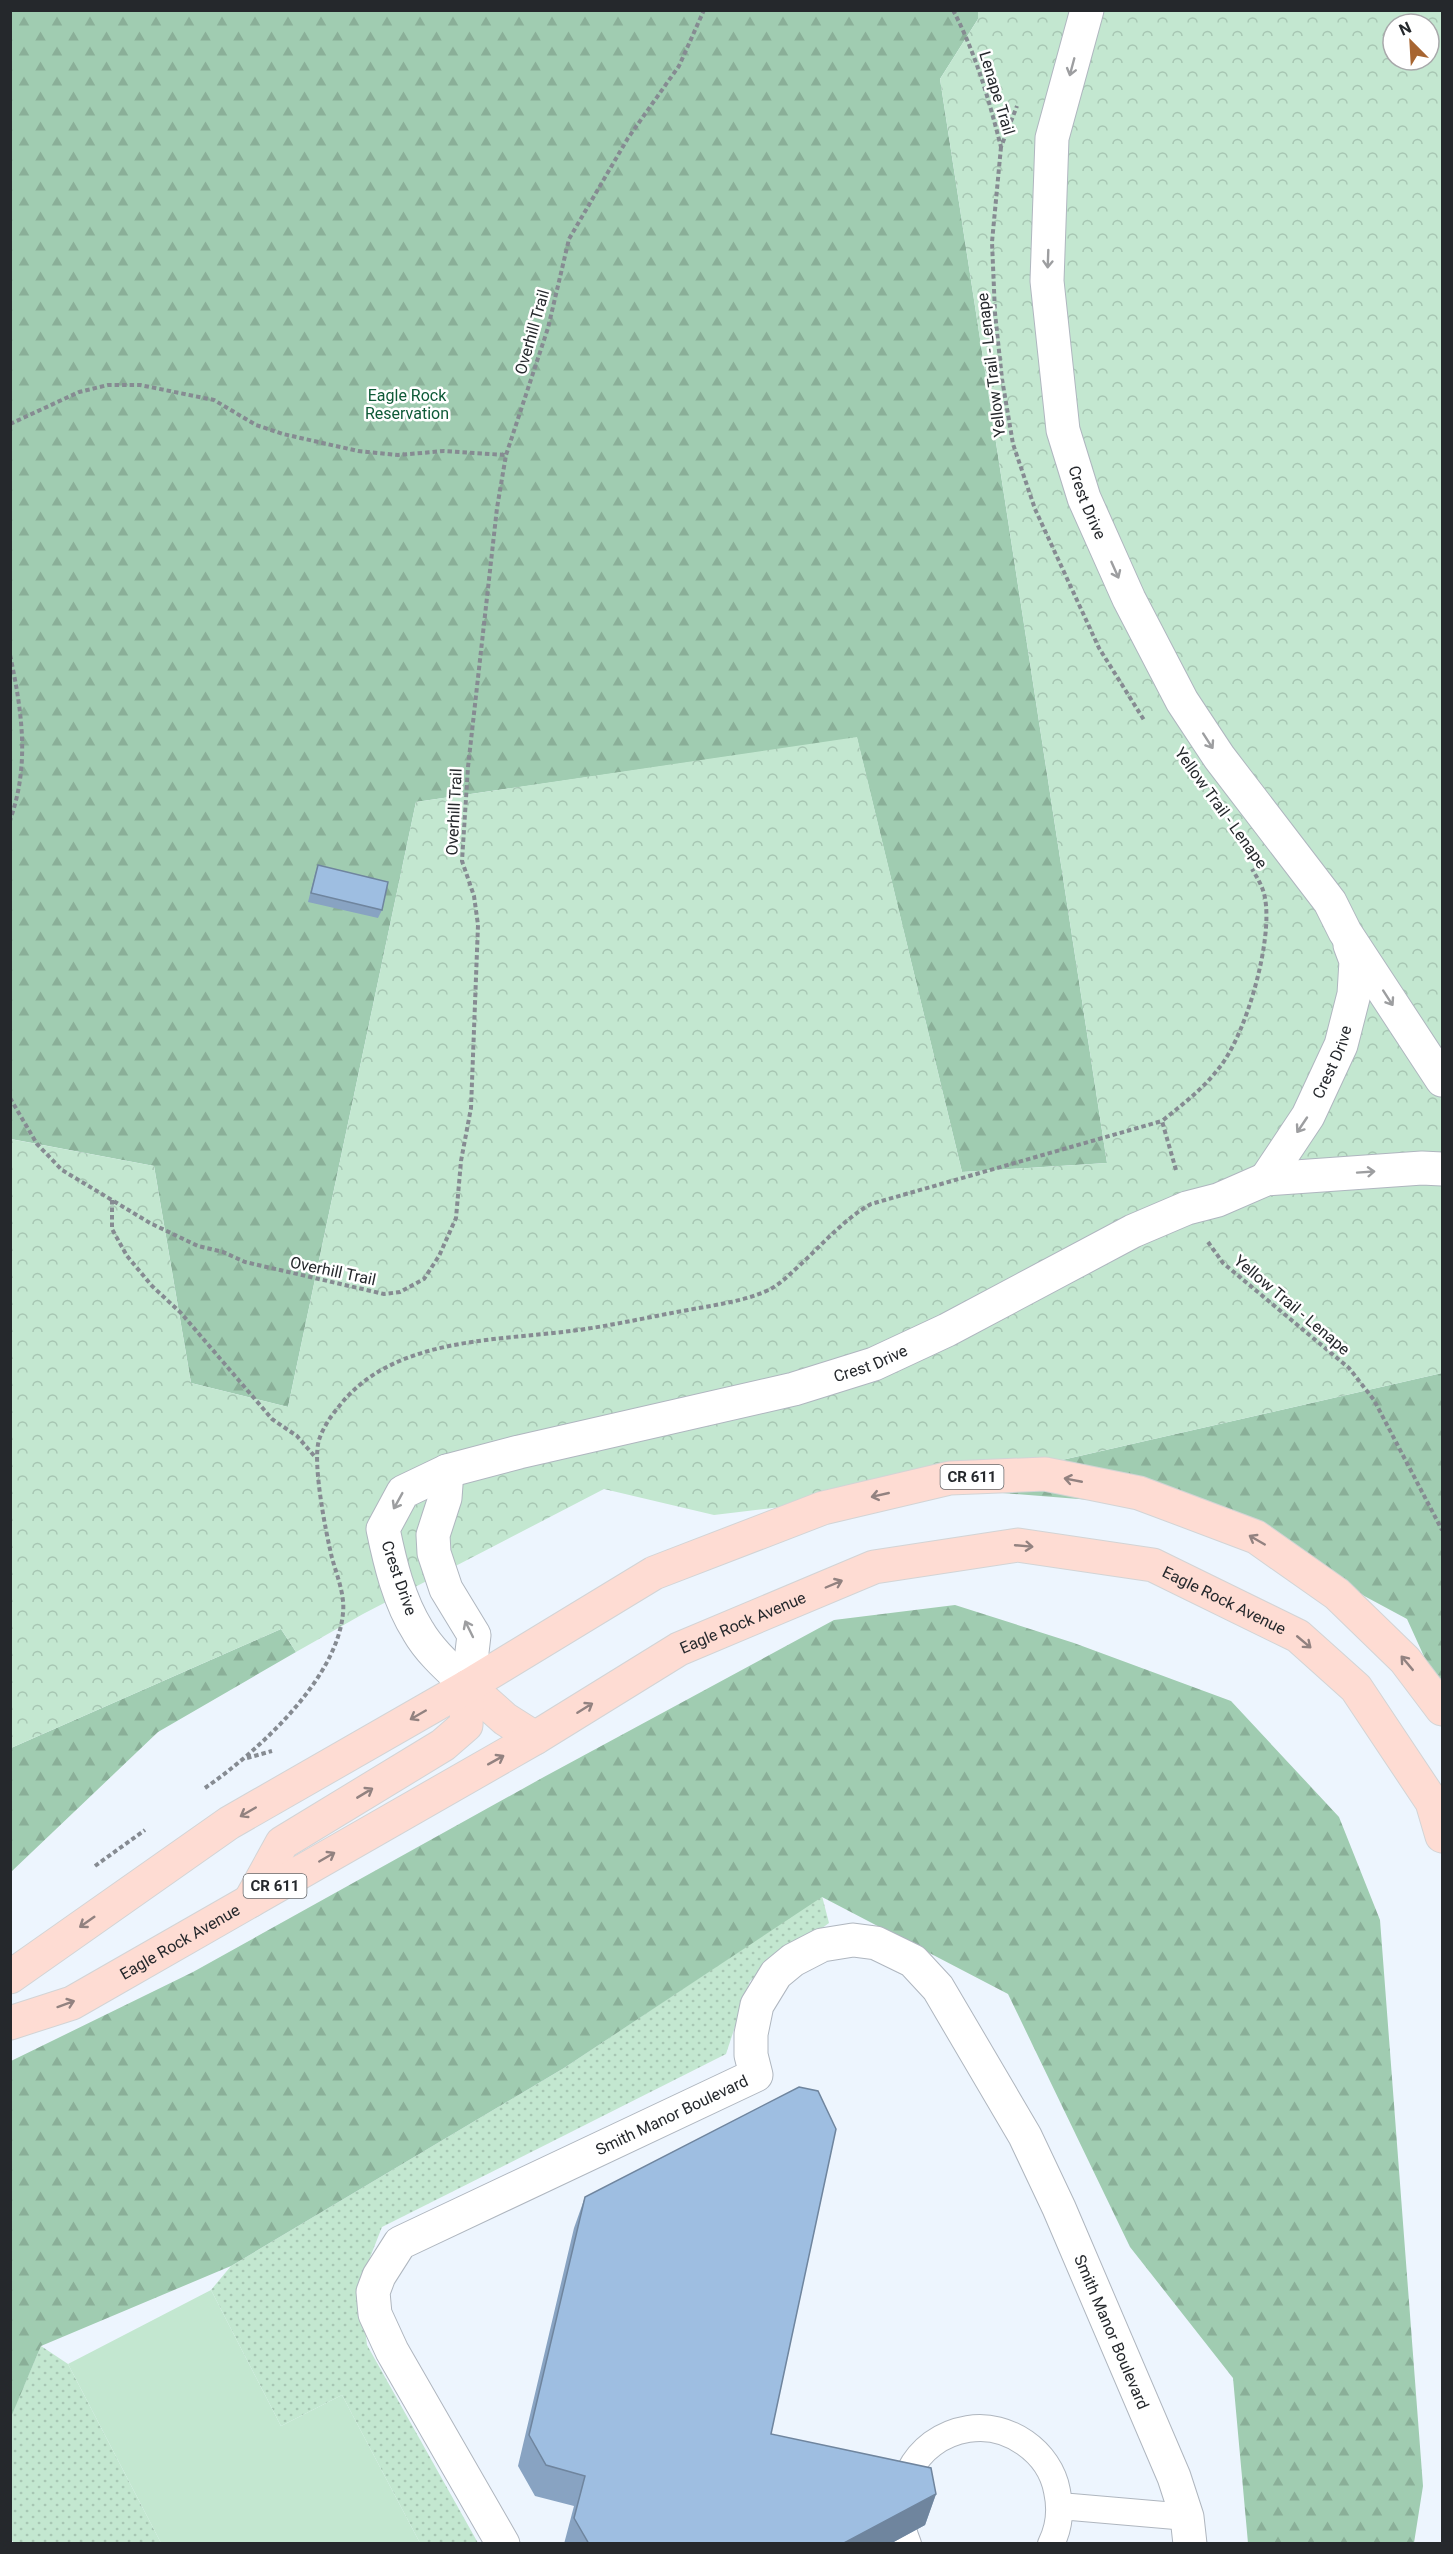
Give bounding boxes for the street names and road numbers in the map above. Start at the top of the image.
street label: Lenape Trail [975,49,1019,137]
street label: Overhill Trail [511,287,553,377]
street label: Yellow Trail - Lenape [973,292,1009,438]
street label: Crest Drive [1065,463,1111,542]
street label: Yellow Trail - Lenape [1171,744,1271,872]
street label: Overhill Trail [442,768,466,856]
street label: Crest Drive [1308,1023,1355,1101]
street label: Yellow Trail - Lenape [1230,1251,1354,1359]
street label: Overhill Trail [288,1253,378,1289]
street label: Crest Drive [831,1340,910,1386]
road number: CR 611 [940,1465,1004,1489]
street label: Crest Drive [377,1538,421,1618]
street label: Eagle Rock Avenue [1160,1562,1289,1638]
street label: Eagle Rock Avenue [677,1587,809,1657]
road number: CR 611 [244,1874,306,1898]
street label: Eagle Rock Avenue [116,1900,243,1983]
street label: Smith Manor Boulevard [592,2071,751,2159]
street label: Smith Manor Boulevard [1070,2252,1153,2412]

